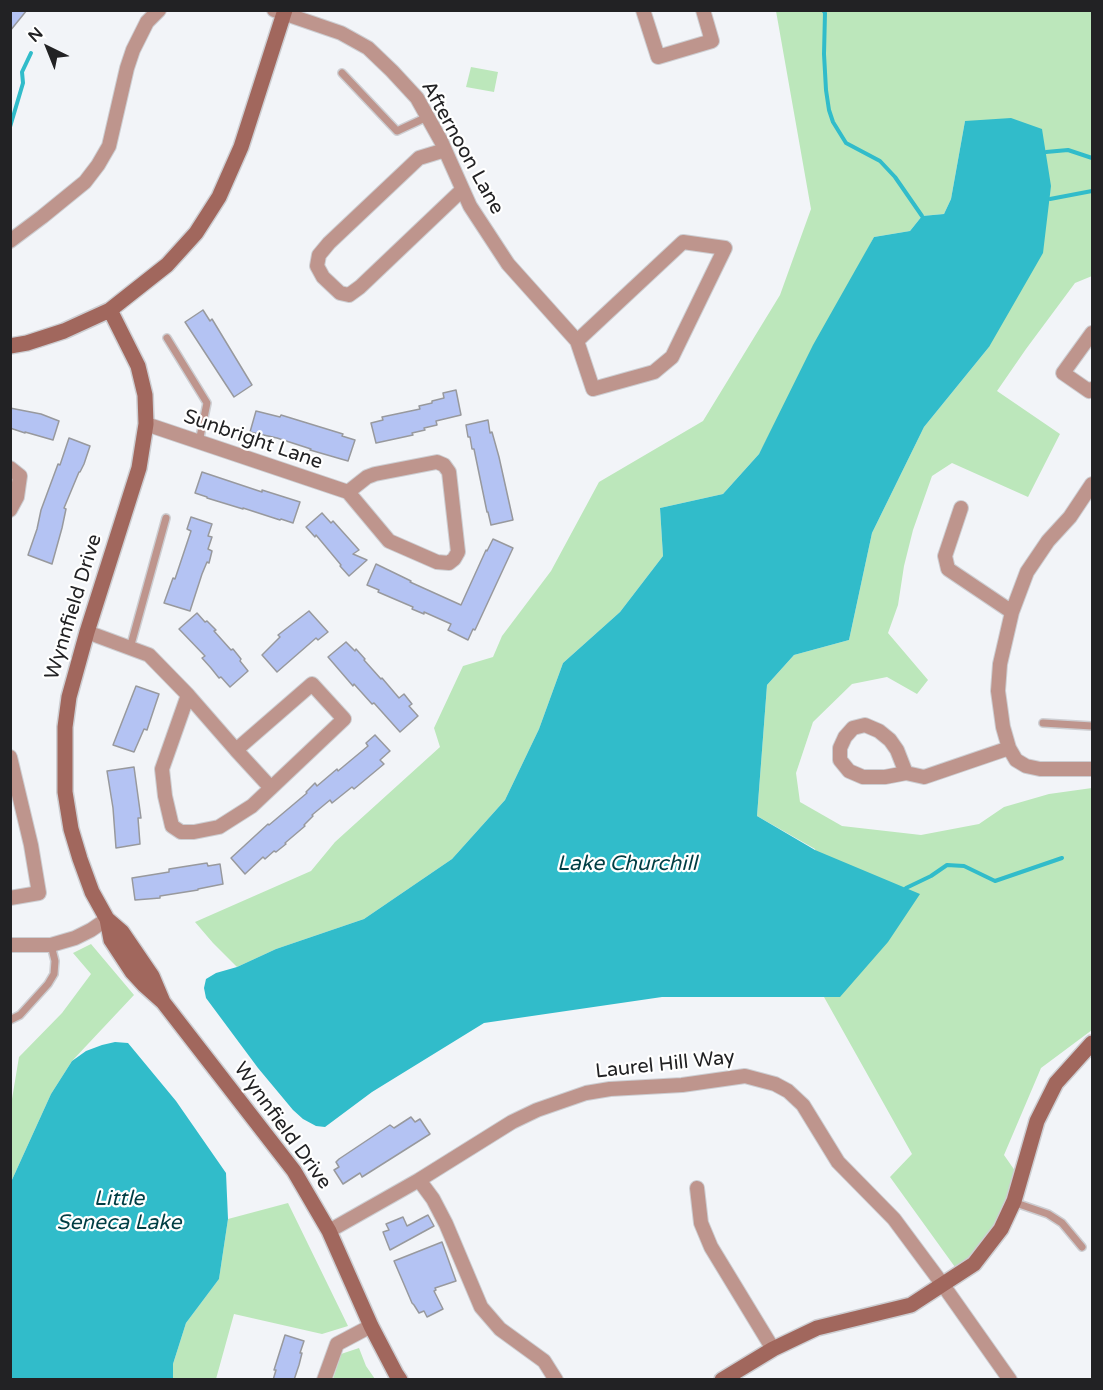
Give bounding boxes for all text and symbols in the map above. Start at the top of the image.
north arrow [18,18,78,78]
text: N [24,23,47,47]
street label: Afternoon Lane [415,77,509,219]
street label: Sunbright Lane [180,405,326,475]
street label: Wynnfield Drive [40,531,108,683]
water label: Lake Churchill [557,851,697,877]
street label: Laurel Hill Way [594,1046,736,1084]
street label: Wynnfield Drive [228,1058,336,1194]
water label: Little Seneca Lake [57,1186,181,1236]

